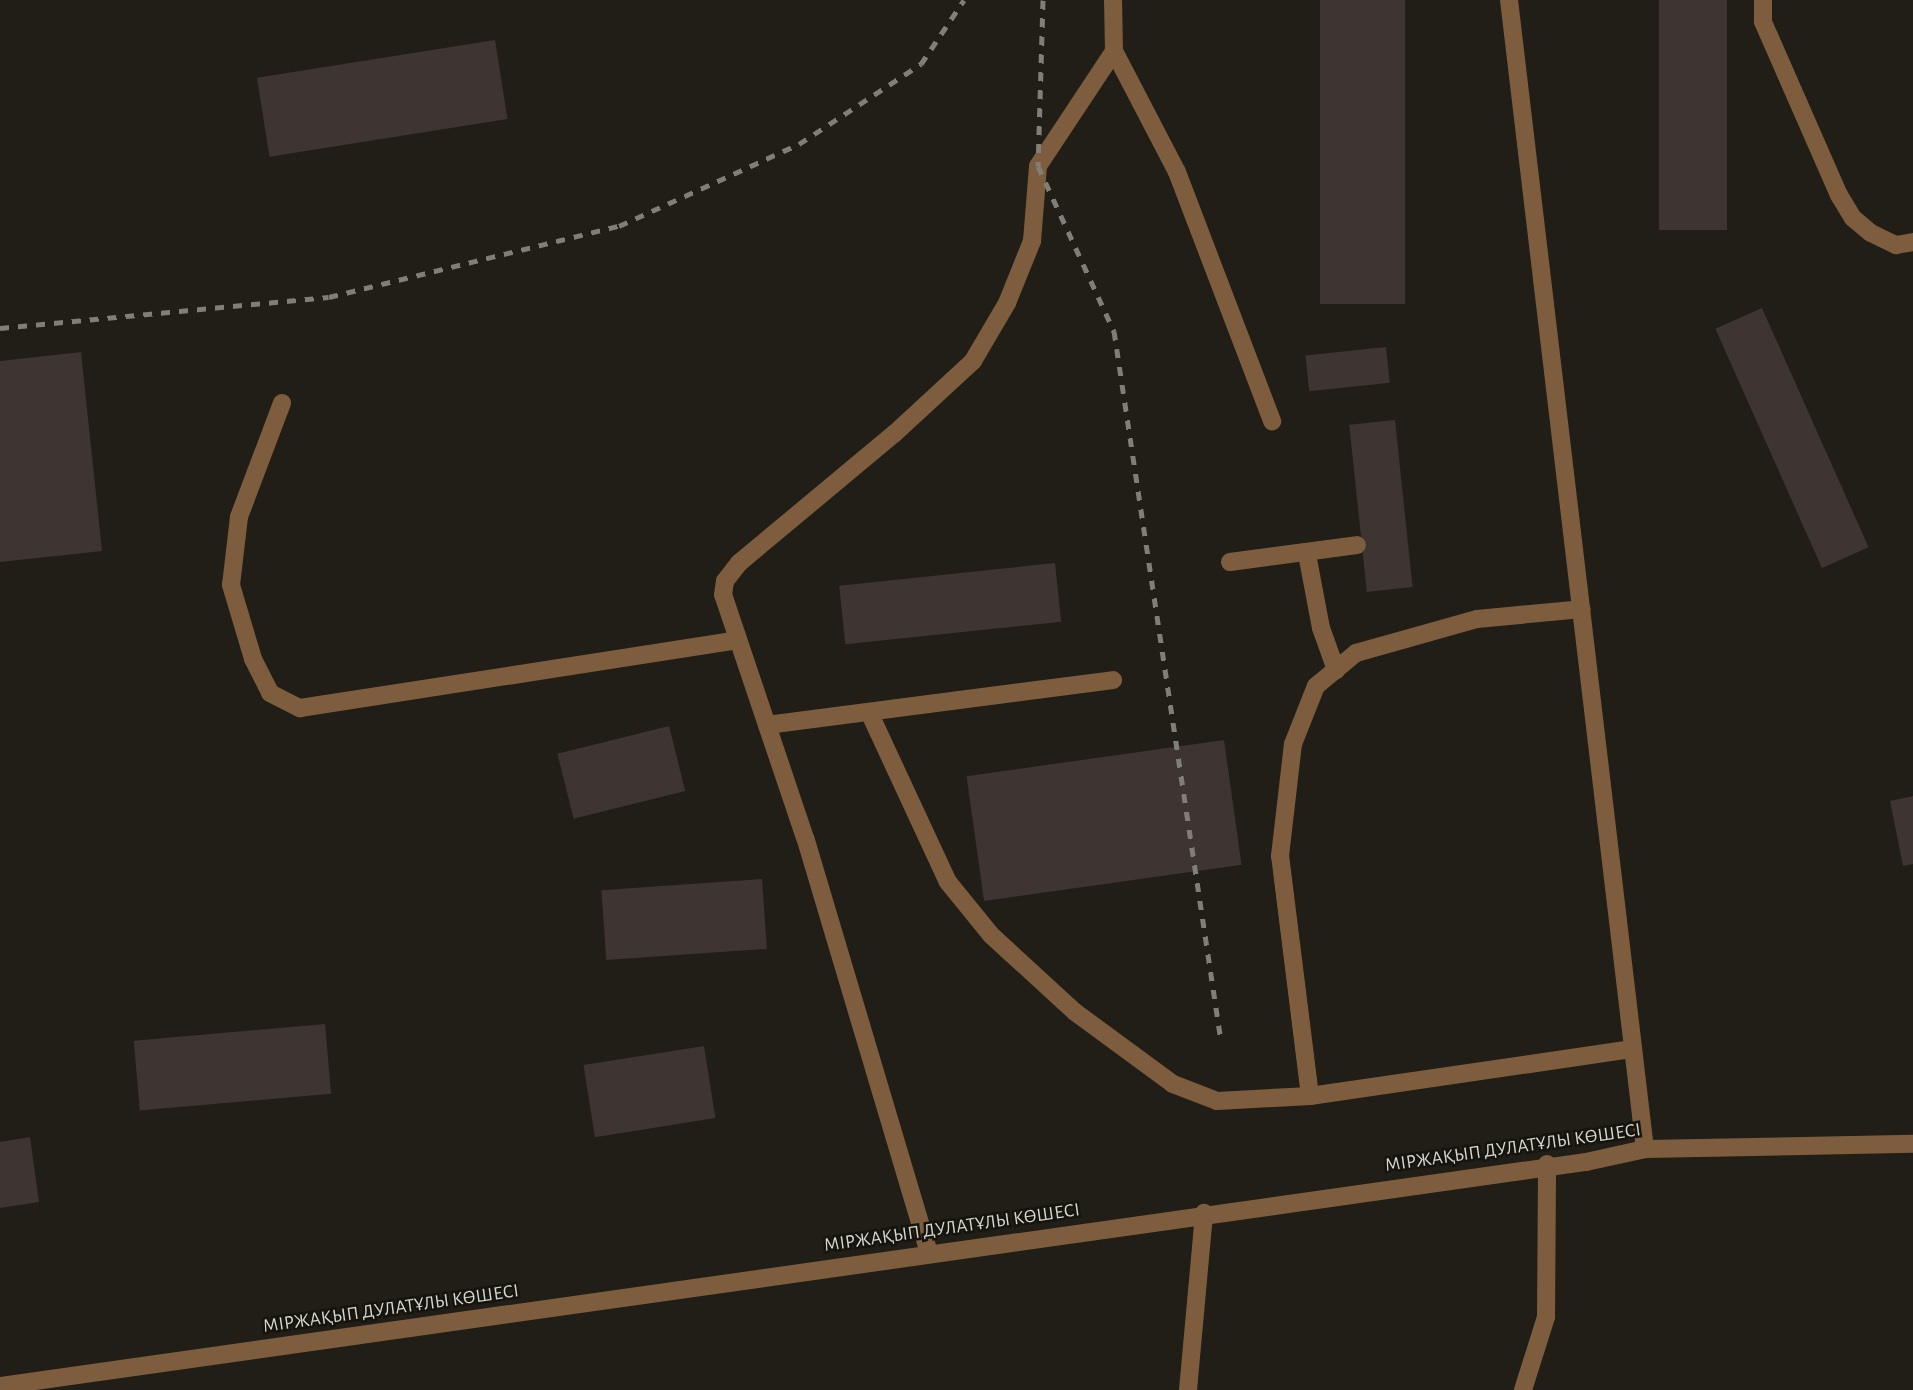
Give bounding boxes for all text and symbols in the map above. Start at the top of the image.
street label: МІРЖАҚЫП ДУЛАТҰЛЫ КӨШЕСІ [1384,1119,1642,1177]
street label: МІРЖАҚЫП ДУЛАТҰЛЫ КӨШЕСІ [823,1199,1081,1257]
street label: МІРЖАҚЫП ДУЛАТҰЛЫ КӨШЕСІ [262,1280,520,1338]

